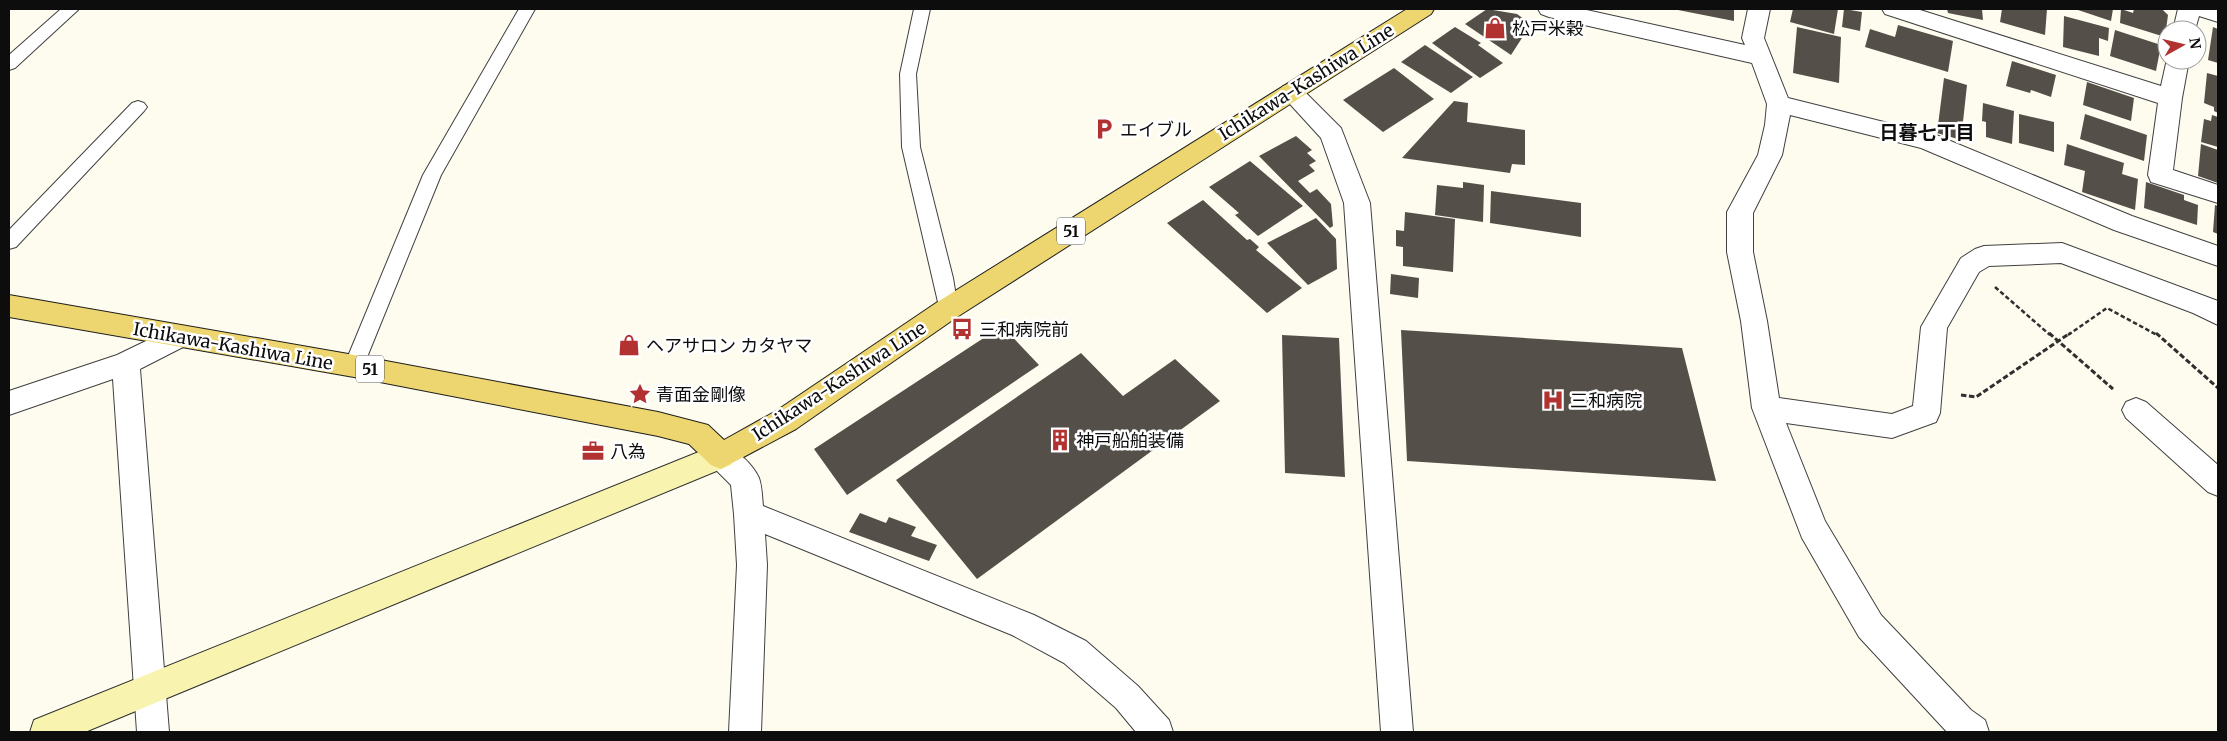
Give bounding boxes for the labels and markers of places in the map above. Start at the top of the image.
shop icon: 松戸米穀 [1482,15,1508,41]
place label: 松戸米穀 [1512,17,1584,40]
parking icon: エイブル [1091,116,1117,142]
place label: エイブル [1120,118,1192,141]
bus stop icon: 三和病院前 [949,316,975,342]
place label: 三和病院前 [979,318,1069,341]
shop icon: ヘアサロン カタヤマ [616,332,642,358]
place label: ヘアサロン カタヤマ [646,334,812,357]
place icon: 青面金剛像 [627,381,653,407]
place label: 青面金剛像 [656,383,746,406]
hospital icon: 三和病院 [1540,387,1566,413]
place label: 三和病院 [1570,389,1642,412]
building icon: 神戸船舶装備 [1047,427,1073,453]
place label: 神戸船舶装備 [1076,429,1184,452]
office icon: 八為 [580,438,606,464]
place label: 八為 [610,440,646,463]

